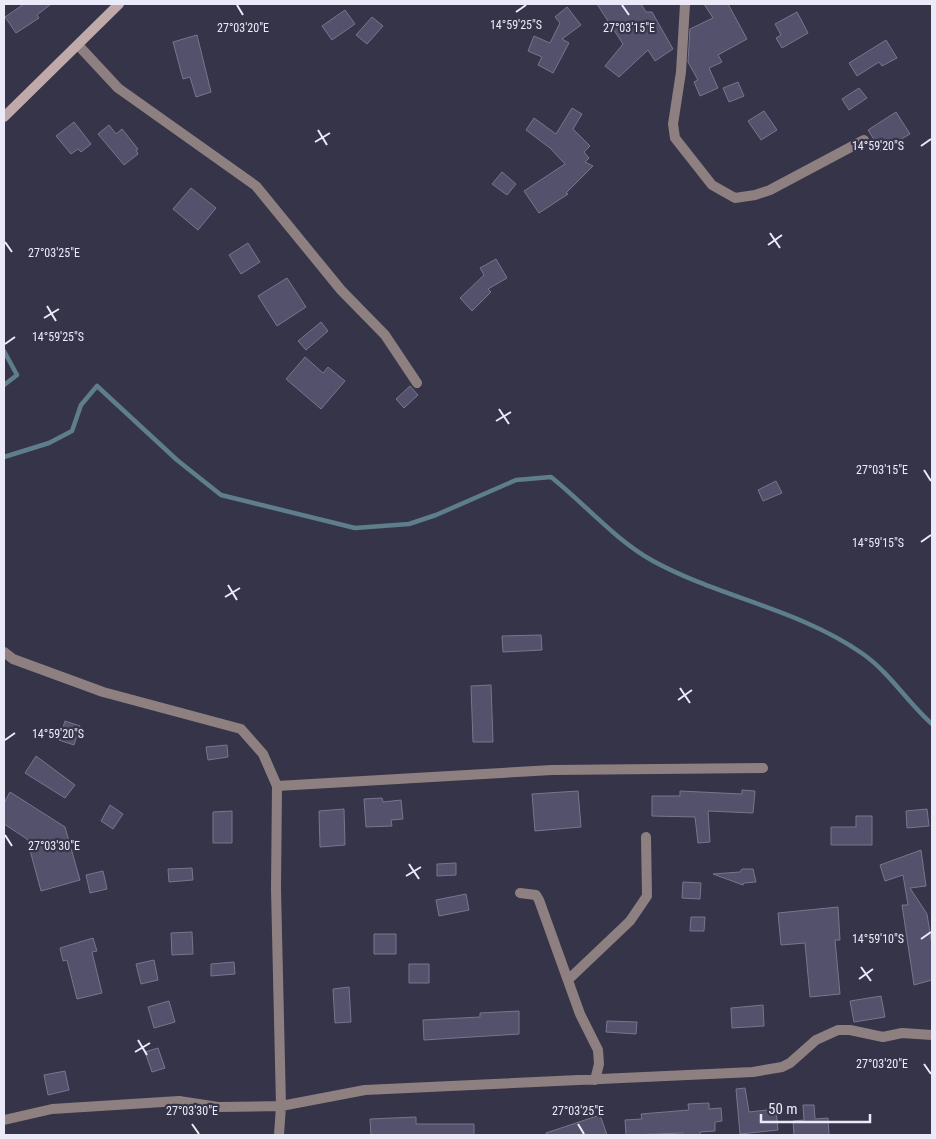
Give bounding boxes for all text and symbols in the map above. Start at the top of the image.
text: 14°59'25"S [490,18,542,32]
text: 27°03'20"E [217,21,269,35]
text: 27°03'15"E [603,21,655,35]
text: 14°59'20"S [852,139,904,153]
text: 27°03'25"E [28,246,80,260]
text: 14°59'25"S [32,330,84,344]
text: 27°03'15"E [856,463,908,477]
text: 14°59'15"S [852,536,904,550]
text: 14°59'20"S [32,727,84,741]
text: 27°03'30"E [28,839,80,853]
text: 14°59'10"S [852,932,904,946]
text: 27°03'20"E [856,1057,908,1071]
scale bar [761,1092,870,1124]
text: 50 m [768,1100,798,1118]
text: 27°03'30"E [166,1104,218,1118]
text: 27°03'25"E [552,1104,604,1118]

